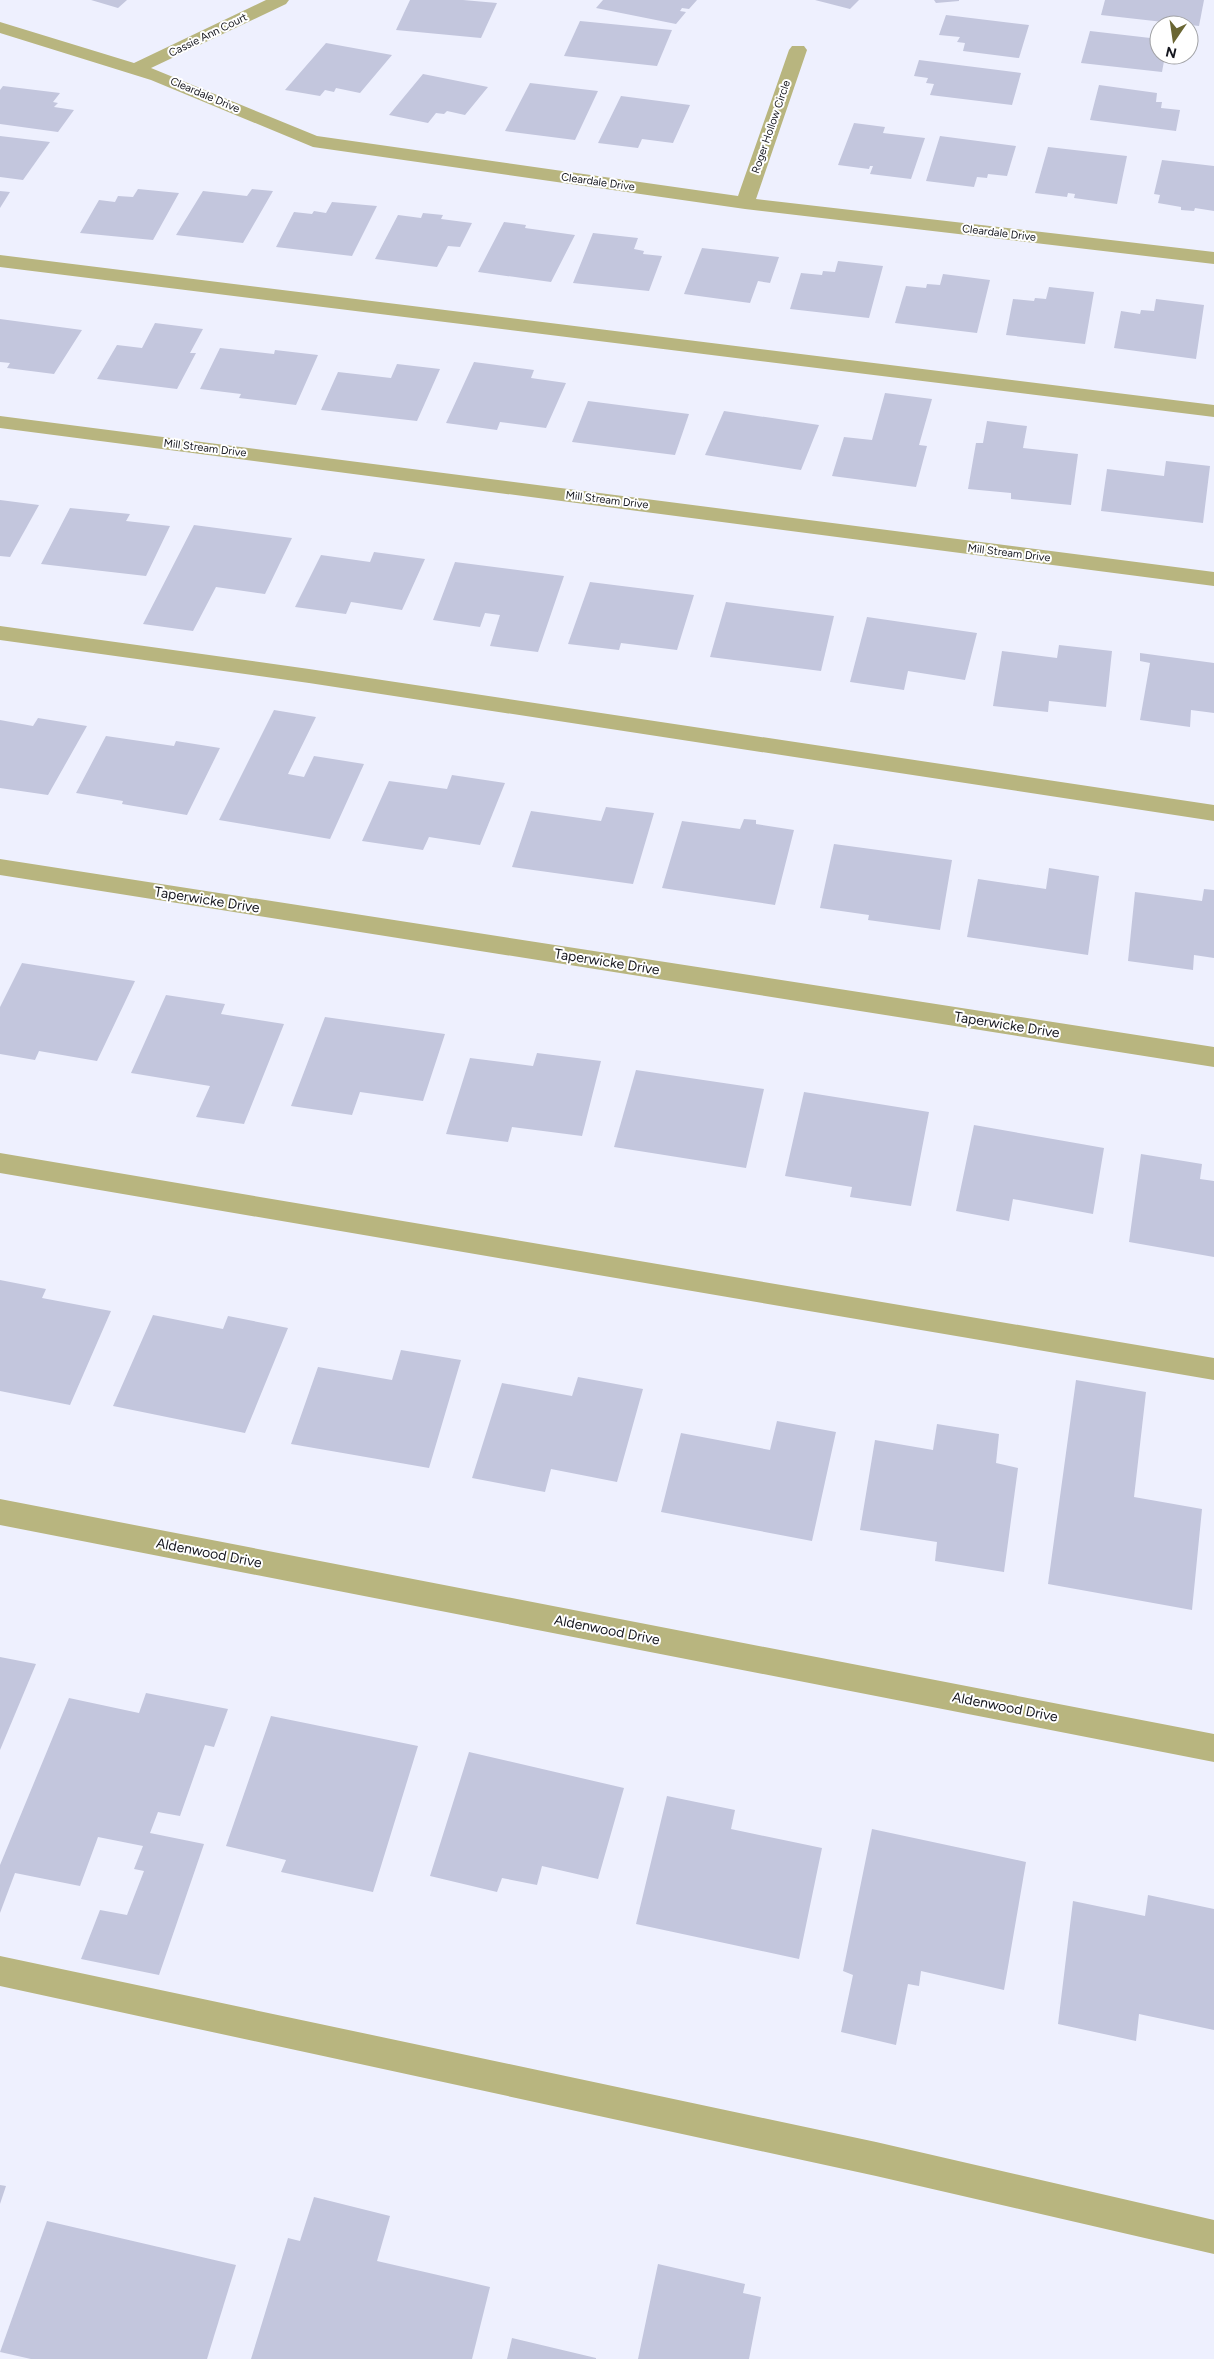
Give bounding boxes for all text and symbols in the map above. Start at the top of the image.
street label: Cassie Ann Court [167,10,249,60]
north arrow [1149,15,1199,65]
text: N [1164,43,1178,62]
street label: Cleardale Drive [168,74,242,116]
street label: Roger Hollow Circle [749,79,793,175]
street label: Cleardale Drive [560,170,636,194]
street label: Cleardale Drive [961,222,1037,244]
street label: Mill Stream Drive [163,436,247,460]
street label: Mill Stream Drive [565,488,649,512]
street label: Mill Stream Drive [967,541,1051,565]
street label: Taperwicke Drive [153,883,261,917]
street label: Taperwicke Drive [553,945,661,979]
street label: Taperwicke Drive [953,1008,1061,1042]
street label: Aldenwood Drive [155,1534,264,1572]
street label: Aldenwood Drive [553,1611,662,1649]
street label: Aldenwood Drive [951,1688,1060,1726]

